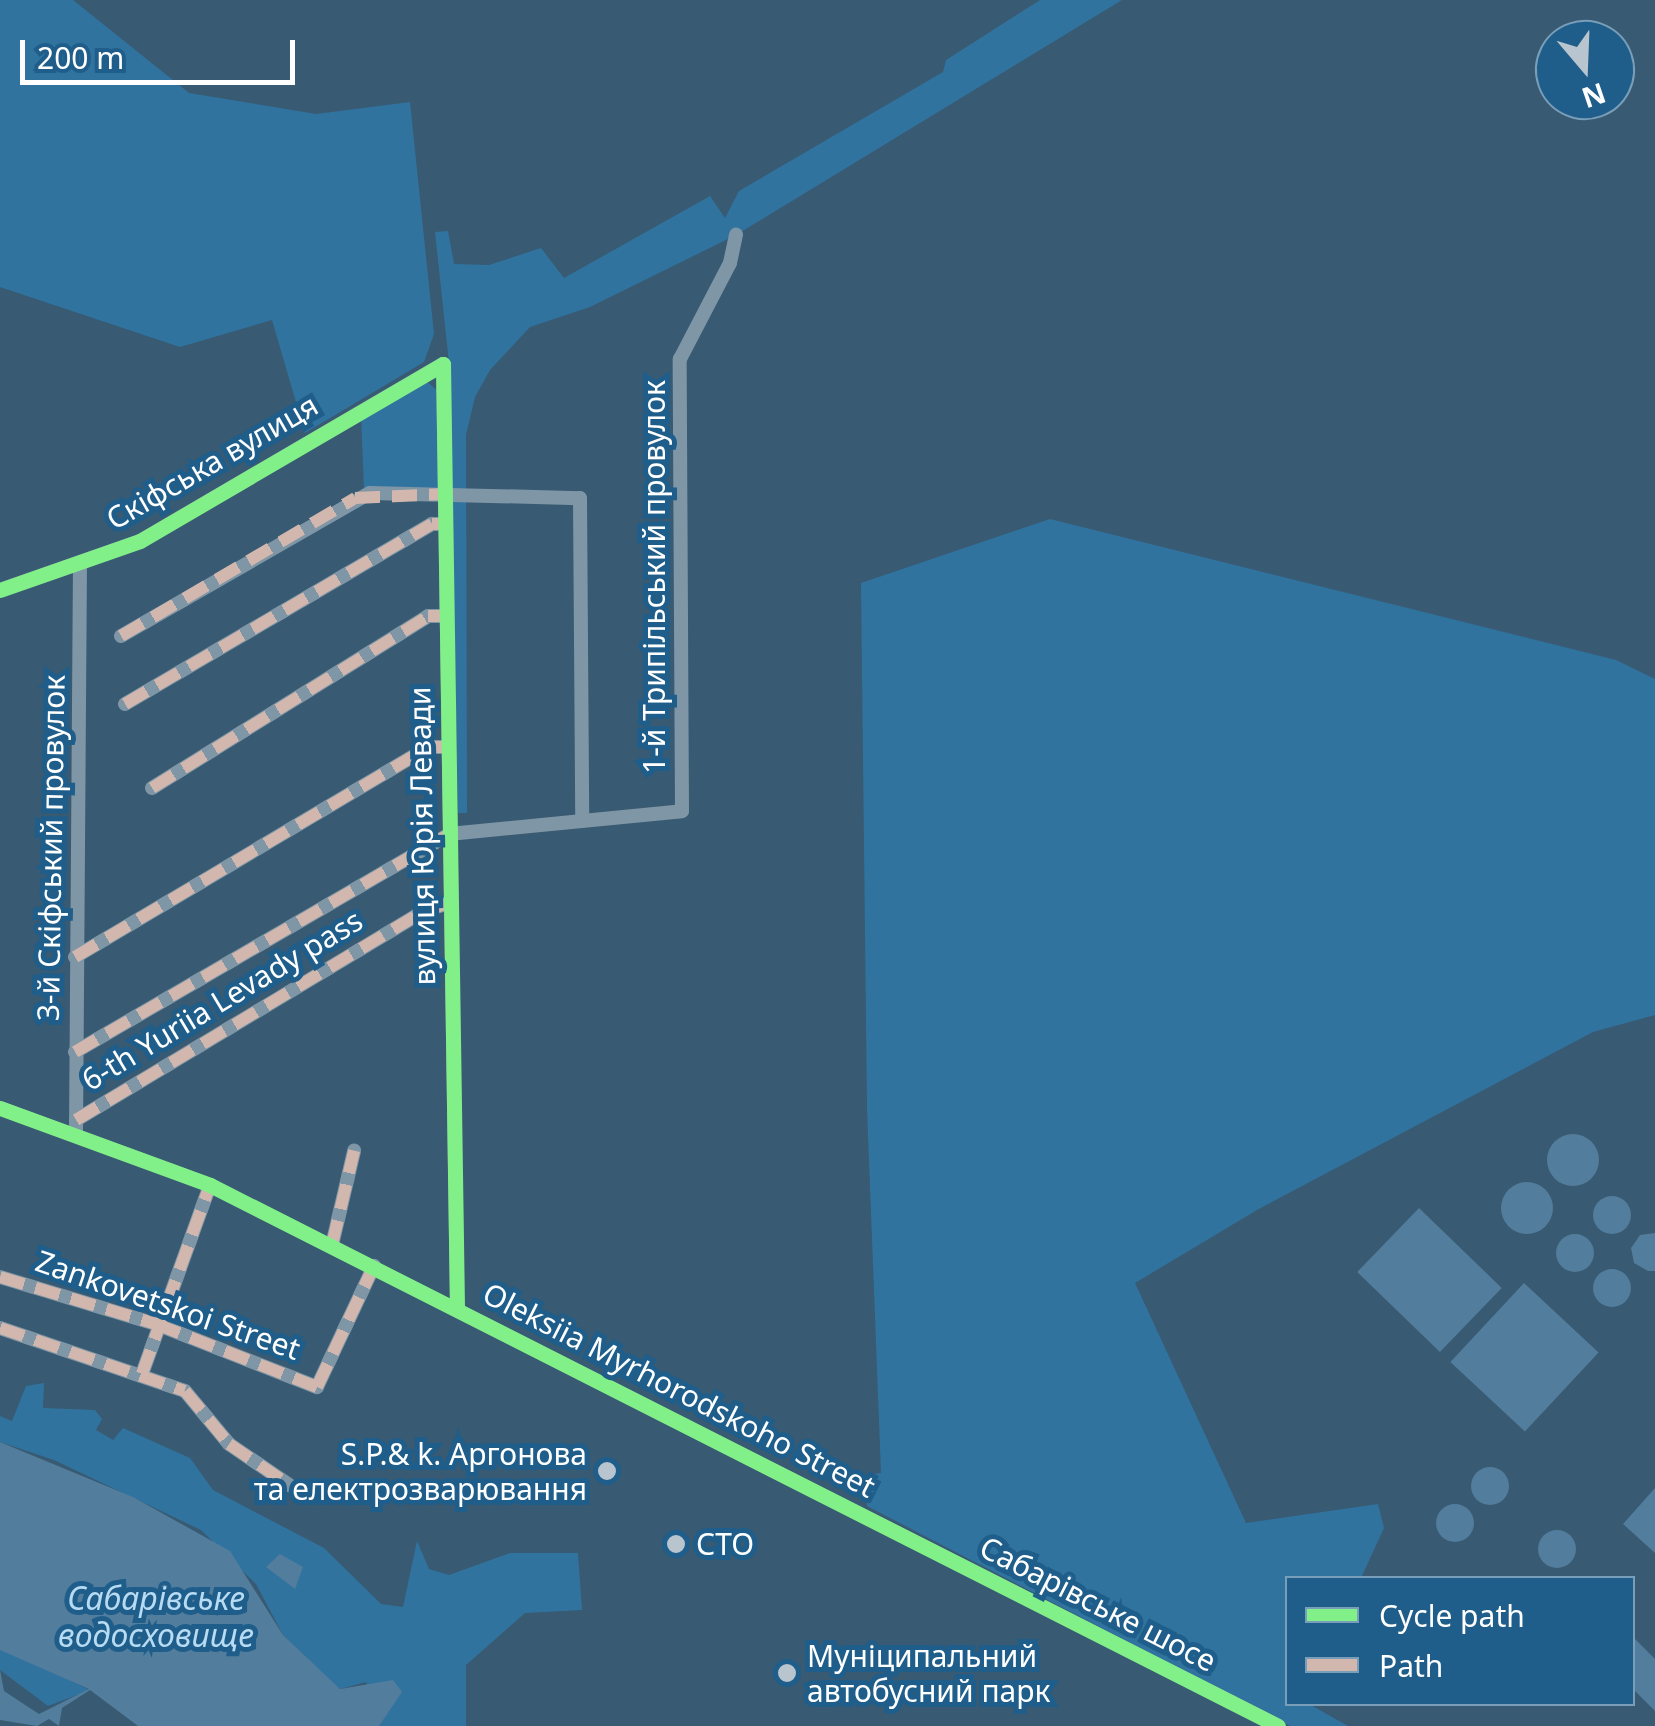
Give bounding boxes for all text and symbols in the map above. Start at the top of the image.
scale bar [25,20,300,82]
north arrow [1535,20,1635,120]
text: 200 m [37,37,124,78]
text: N [1577,75,1611,118]
street label: 1-й Трипільський провулок [636,380,672,774]
street label: Скіфська вулиця [100,387,324,537]
street label: 3-й Скіфський провулок [30,675,72,1021]
street label: вулиця Юрія Левади [401,686,443,986]
street label: 6-th Yuriia Levady pass [75,902,369,1098]
street label: Zankovetskoi Street [31,1243,305,1367]
street label: Oleksiia Myrhorodskoho Street [477,1275,881,1505]
place label: S.P.& k. Аргонова та електрозварювання [254,1436,587,1506]
marker: S.P.& k. Аргонова та електрозварювання [596,1460,618,1482]
place label: СТО [696,1526,754,1562]
street label: Сабарівське шосе [974,1529,1222,1679]
marker: СТО [665,1533,687,1555]
legend [1285,1576,1635,1706]
water label: Сабарівське водосховище [58,1580,254,1655]
text: Cycle path [1379,1595,1525,1636]
place label: Муніципальний автобусний парк [807,1638,1050,1708]
text: Path [1379,1645,1443,1686]
marker: Муніципальний автобусний парк [776,1662,798,1684]

